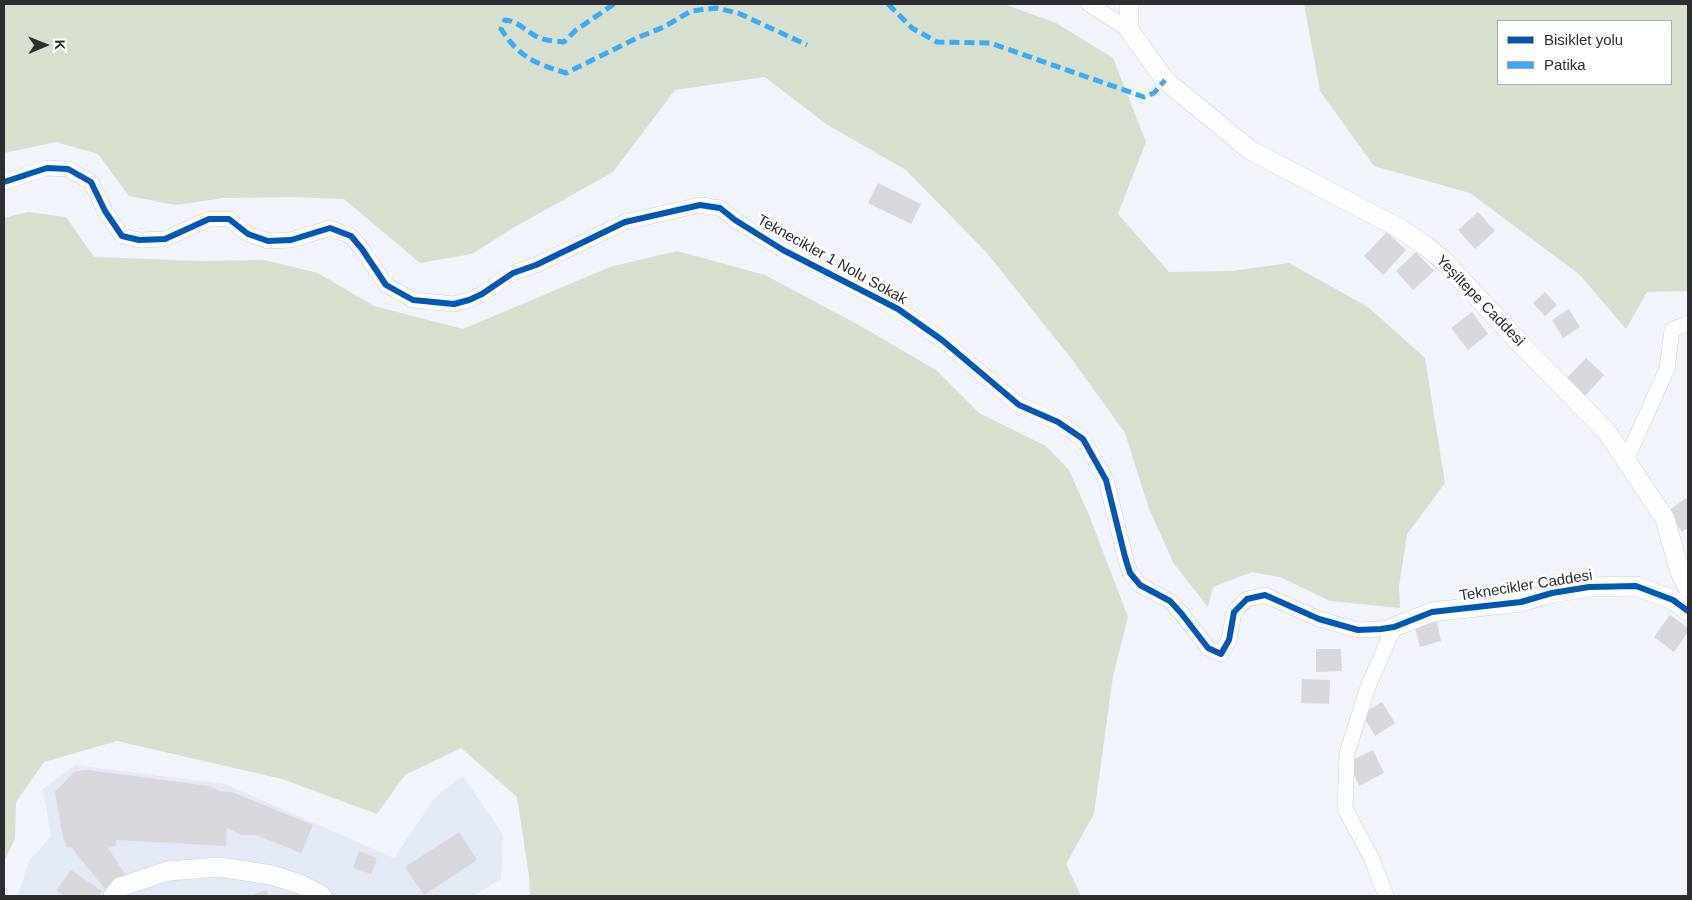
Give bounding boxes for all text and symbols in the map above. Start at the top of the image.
north arrow [20,20,70,70]
legend [1497,20,1672,85]
text: Bisiklet yolu [1544,31,1623,48]
text: K [52,40,68,50]
text: Patika [1544,56,1586,73]
street label: Teknecikler 1 Nolu Sokak [754,211,910,309]
street label: Yeşiltepe Caddesi [1432,252,1528,350]
street label: Teknecikler Caddesi [1458,567,1594,605]

